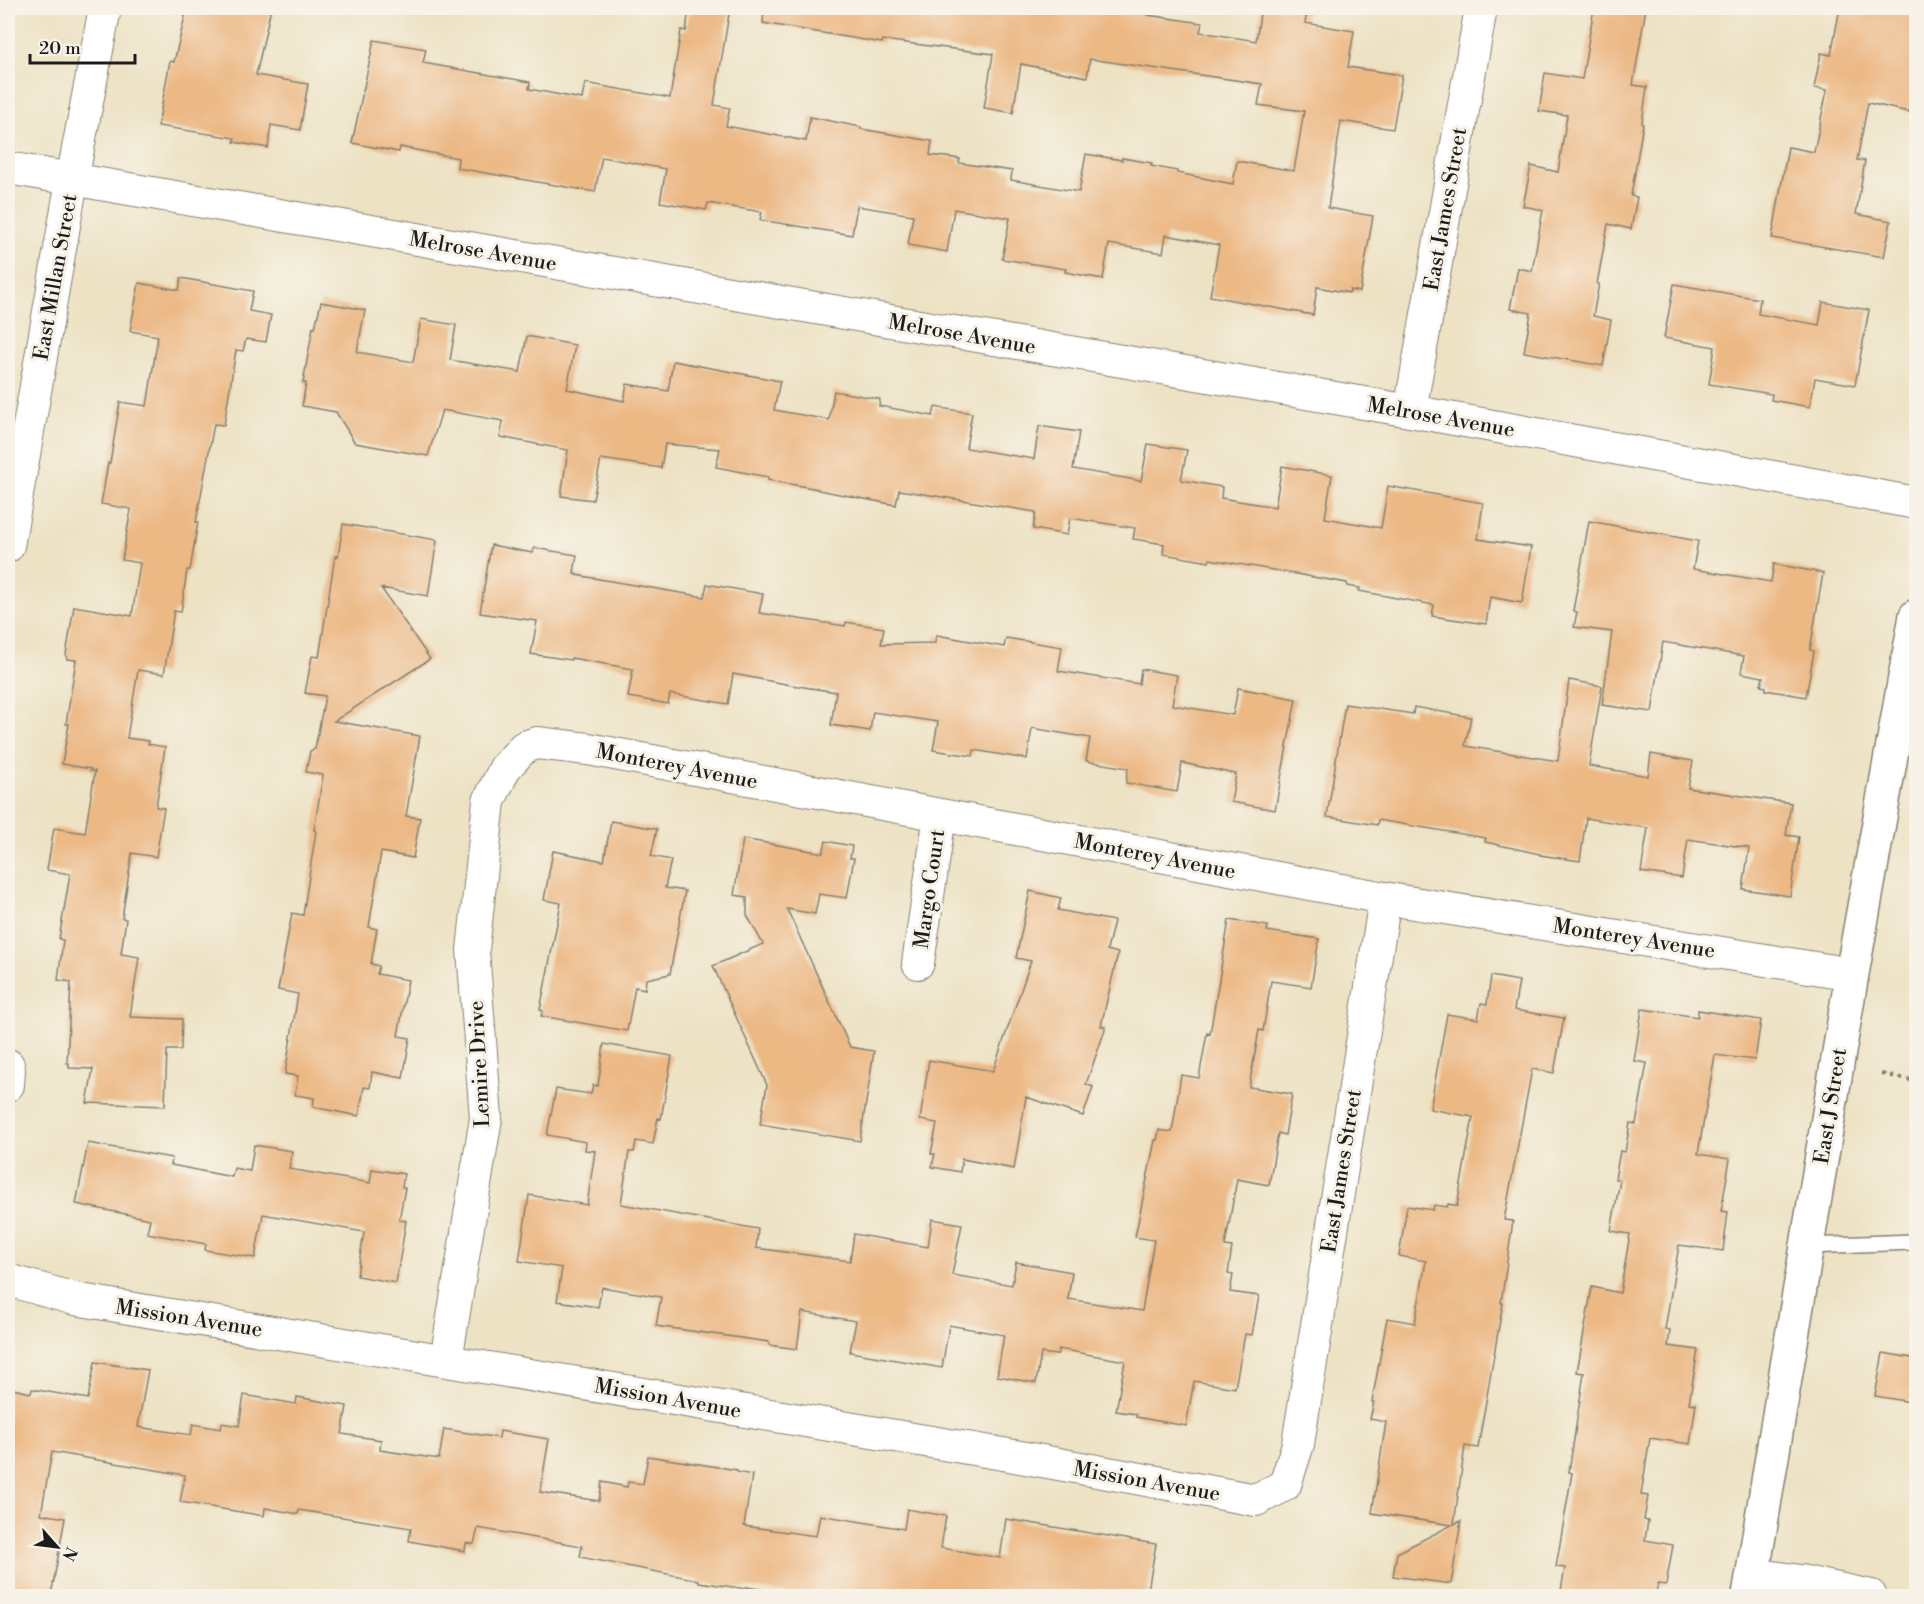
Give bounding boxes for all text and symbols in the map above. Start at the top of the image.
scale bar [30,27,135,65]
text: 20 m [39,37,81,60]
street label: East James Street [1419,125,1473,293]
street label: East Millan Street [29,191,84,363]
street label: Melrose Avenue [407,226,559,278]
street label: Melrose Avenue [886,309,1038,361]
street label: Melrose Avenue [1365,392,1517,444]
street label: Monterey Avenue [594,739,760,795]
street label: Margo Court [909,827,951,951]
street label: Monterey Avenue [1072,829,1238,885]
street label: Monterey Avenue [1551,913,1717,965]
street label: Lemire Drive [464,1000,496,1128]
street label: East J Street [1809,1046,1853,1166]
street label: East James Street [1316,1087,1368,1255]
street label: Mission Avenue [113,1295,264,1343]
street label: Mission Avenue [592,1373,743,1425]
street label: Mission Avenue [1071,1456,1222,1508]
north arrow [27,1517,87,1577]
text: N [57,1543,81,1564]

